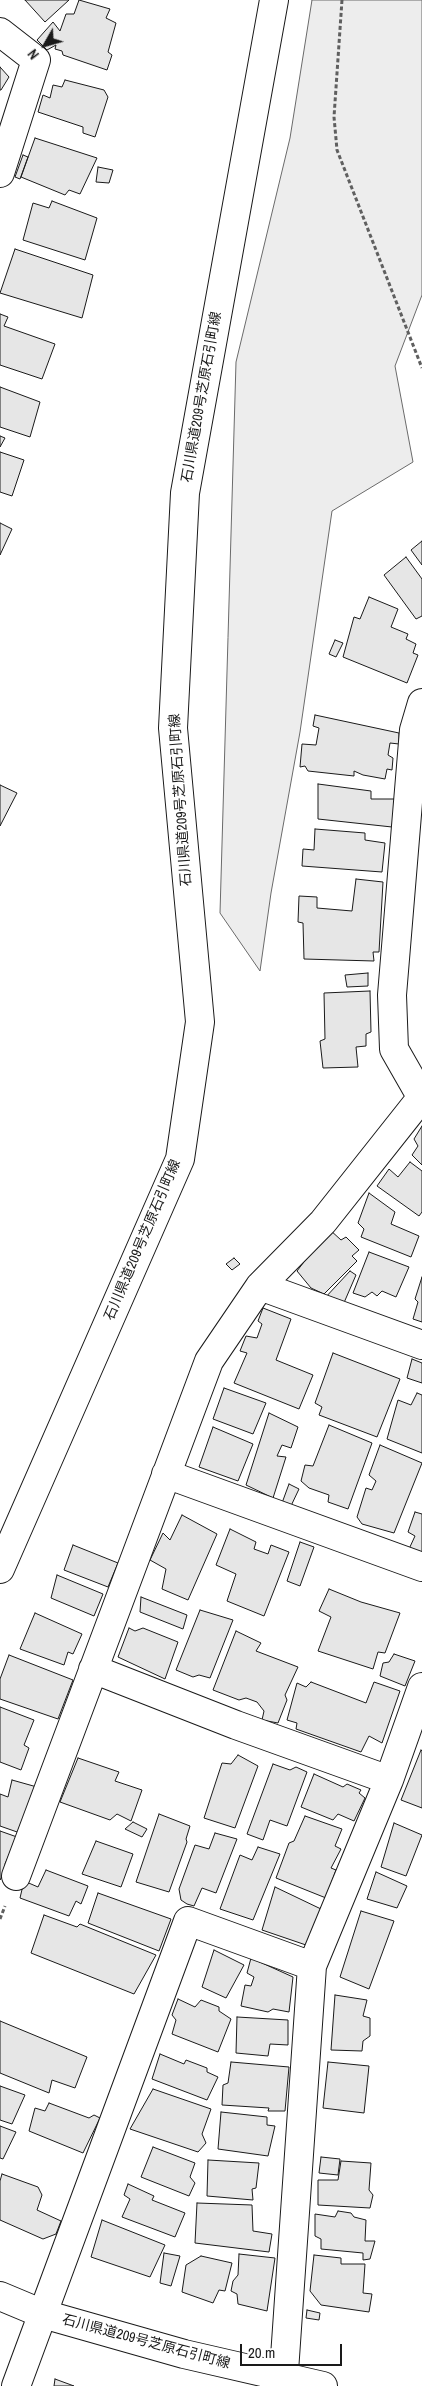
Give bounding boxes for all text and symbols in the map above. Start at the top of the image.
north arrow [20,20,70,70]
text: N [24,45,43,63]
street label: 石川県道209号芝原石引町線 [179,310,225,484]
street label: 石川県道209号芝原石引町線 [167,713,195,887]
street label: 石川県道209号芝原石引町線 [101,1157,185,1323]
street label: 石川県道209号芝原石引町線 [60,2311,232,2373]
scale bar [242,2334,344,2366]
text: 20 m [248,2342,275,2363]

